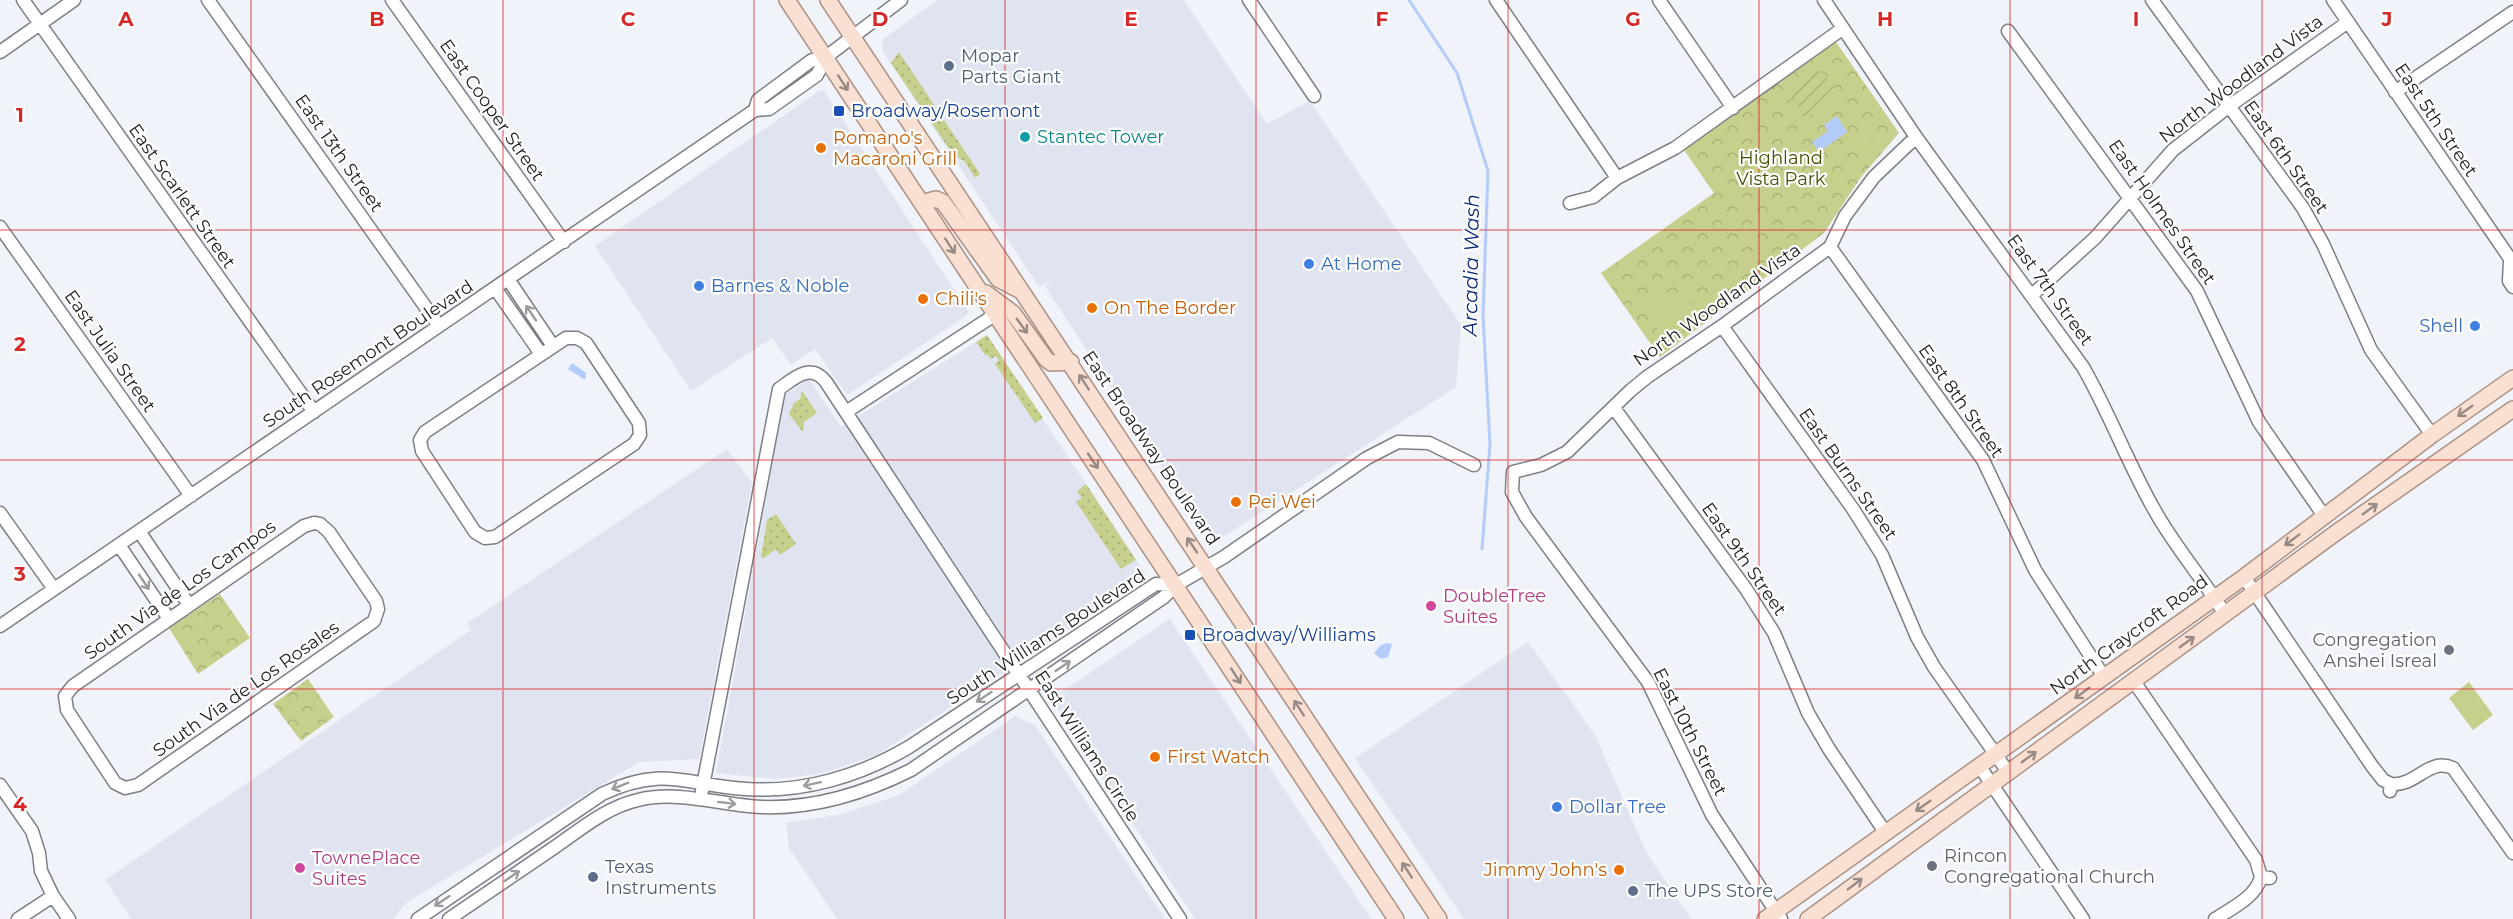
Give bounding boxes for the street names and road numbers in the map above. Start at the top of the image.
street label: North Woodland Vista [2155,10,2327,148]
street label: East Cooper Street [435,35,549,185]
street label: East 5th Street [2390,59,2482,181]
street label: East 13th Street [290,90,388,216]
street label: East 6th Street [2239,96,2333,218]
street label: East Scarlett Street [124,119,240,273]
street label: East Holmes Street [2104,135,2220,289]
street label: East 7th Street [2002,230,2098,350]
street label: North Woodland Vista [1629,239,1805,371]
street label: South Rosemont Boulevard [259,275,477,433]
street label: East Julia Street [60,286,160,416]
street label: East 8th Street [1914,340,2008,462]
street label: East Broadway Boulevard [1078,347,1224,549]
street label: East Burns Street [1794,404,1902,544]
street label: East 9th Street [1697,498,1791,620]
street label: South Via de Los Campos [80,515,280,665]
street label: South Williams Boulevard [942,564,1150,710]
street label: North Craycroft Road [2046,570,2212,700]
street label: South Via de Los Rosales [149,616,344,762]
street label: East 10th Street [1648,664,1732,800]
street label: East Williams Circle [1030,666,1144,826]

